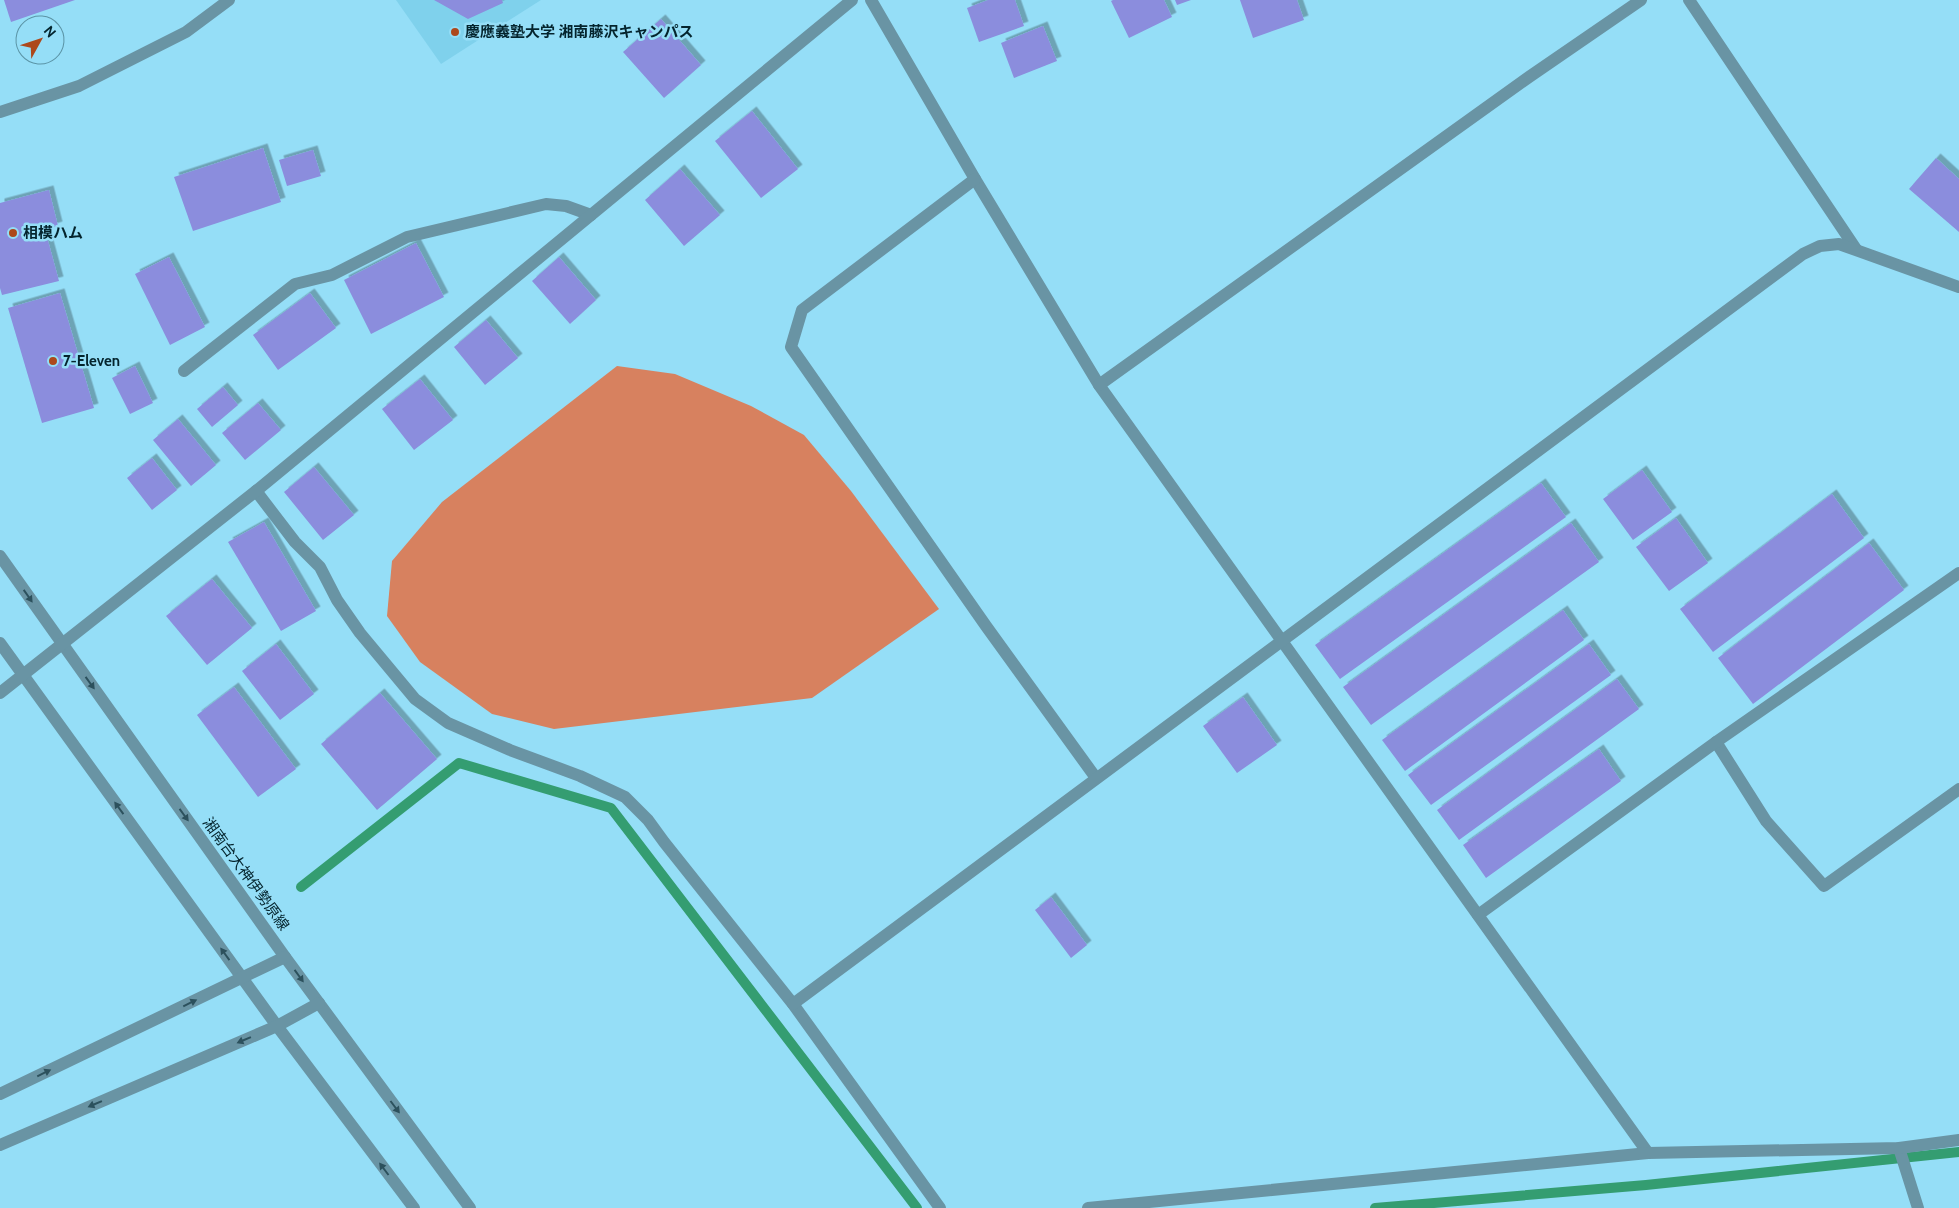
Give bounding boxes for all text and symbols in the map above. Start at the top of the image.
north arrow [15,15,65,65]
text: N [40,22,60,41]
place label: 慶應義塾大学 湘南藤沢キャンパス [465,23,693,41]
marker: 慶應義塾大学 湘南藤沢キャンパス [449,26,461,38]
place label: 相模ハム [23,224,83,242]
marker: 相模ハム [7,227,19,239]
place label: 7-Eleven [63,352,120,370]
marker: 7-Eleven [47,355,59,367]
one-way arrow [23,589,33,603]
one-way arrow [85,676,95,690]
one-way arrow [114,802,124,815]
one-way arrow [179,808,189,822]
street label: 湘南台大神伊勢原線 [199,814,293,934]
one-way arrow [220,947,230,961]
one-way arrow [294,969,304,983]
one-way arrow [183,998,198,1007]
one-way arrow [236,1036,251,1044]
one-way arrow [37,1069,51,1077]
one-way arrow [390,1100,400,1114]
one-way arrow [87,1101,102,1109]
one-way arrow [379,1162,389,1176]

